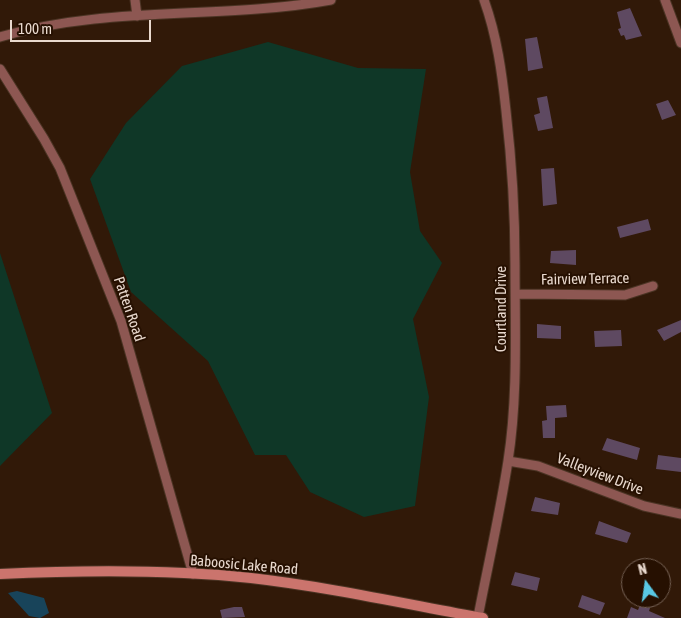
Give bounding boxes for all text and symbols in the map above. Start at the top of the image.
scale bar [12,10,154,42]
text: 100 m [18,20,52,37]
street label: Courtland Drive [492,266,510,352]
street label: Fairview Terrace [541,269,629,289]
street label: Patten Road [110,274,148,344]
street label: Valleyview Drive [554,449,646,499]
street label: Baboosic Lake Road [189,551,299,579]
north arrow [621,558,671,608]
text: N [637,561,649,578]

